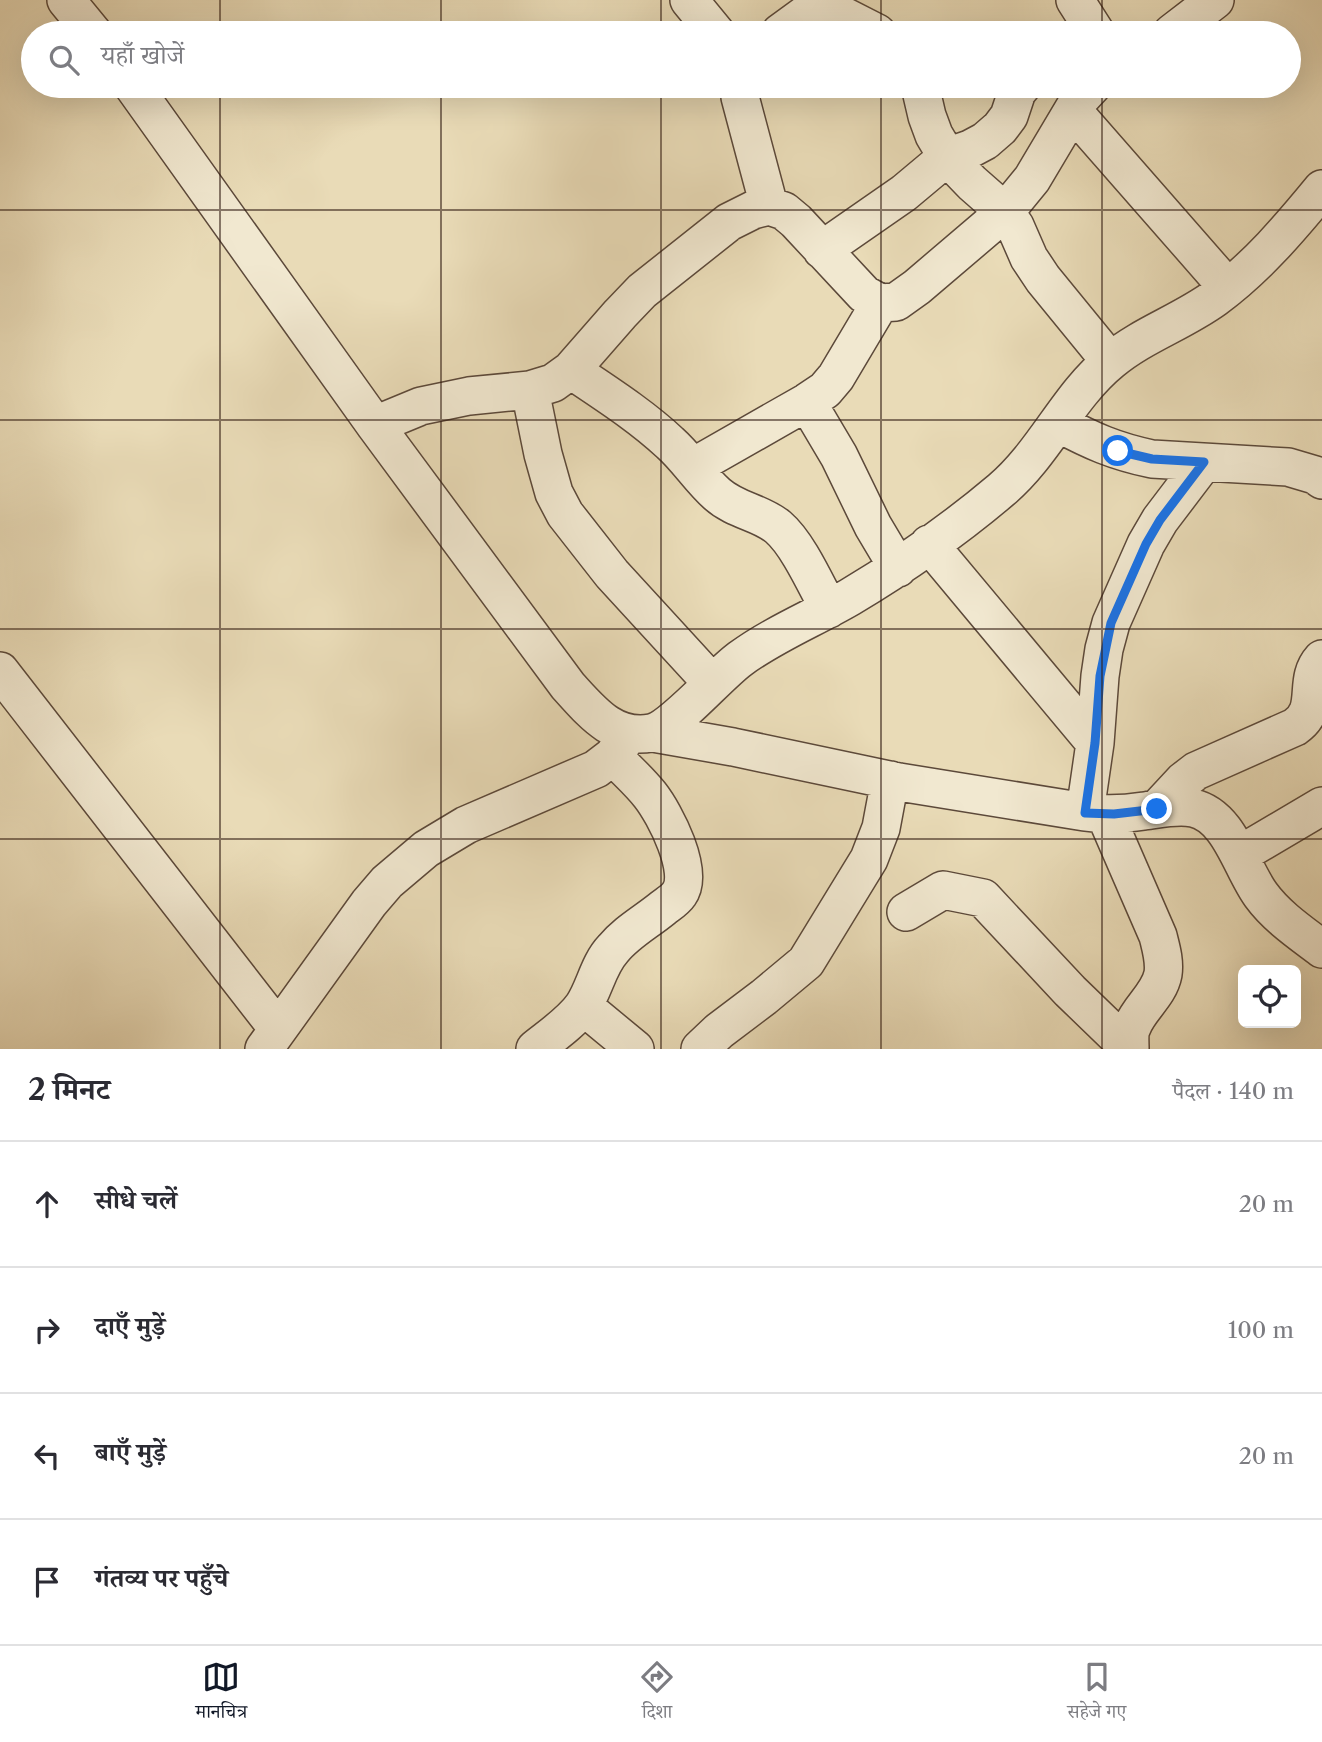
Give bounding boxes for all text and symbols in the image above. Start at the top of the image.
search box [21,21,1301,98]
text: यहाँ खोजें [101,39,184,71]
icon: search [45,41,83,79]
route start [1102,435,1133,466]
route end [1141,793,1172,824]
map controls [1238,965,1301,1028]
button: locate [1238,965,1301,1028]
text: 2 मिनट [28,1071,110,1108]
text: पैदल · 140 m [1173,1077,1294,1105]
text: सीधे चलें [95,1184,177,1216]
icon: ahead [28,1185,66,1223]
text: 20 m [1239,1190,1294,1218]
text: दाएँ मुड़ें [95,1310,165,1342]
icon: right [28,1311,66,1349]
text: 100 m [1228,1316,1294,1344]
text: बाएँ मुड़ें [95,1436,166,1468]
icon: left [28,1437,66,1475]
text: 20 m [1239,1442,1294,1470]
text: गंतव्य पर पहुँचे [95,1562,228,1594]
icon: arrive [28,1563,66,1601]
tab: मानचित्र [196,1658,247,1730]
tab: दिशा [638,1658,676,1730]
tab: सहेजे गए [1067,1658,1126,1730]

